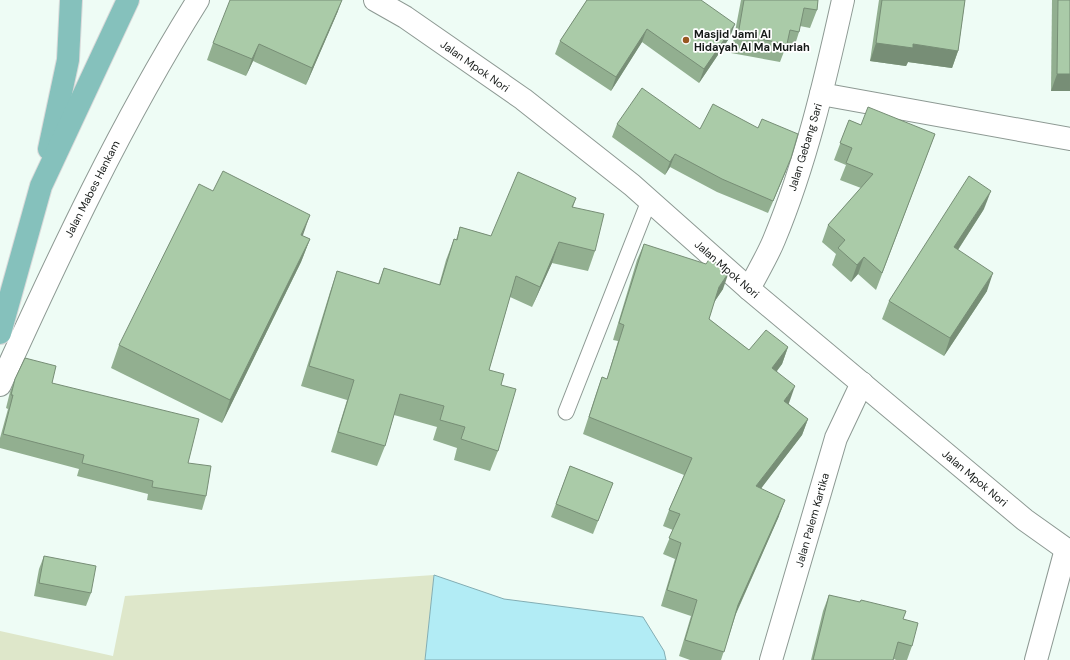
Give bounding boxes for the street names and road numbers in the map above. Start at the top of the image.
street label: Jalan Mpok Nori [438,37,512,95]
street label: Jalan Gebang Sari [785,101,825,193]
street label: Jalan Mabes Hankam [61,138,123,240]
street label: Jalan Mpok Nori [692,237,762,301]
street label: Jalan Mpok Nori [939,447,1011,509]
street label: Jalan Palem Kartika [792,471,832,569]

